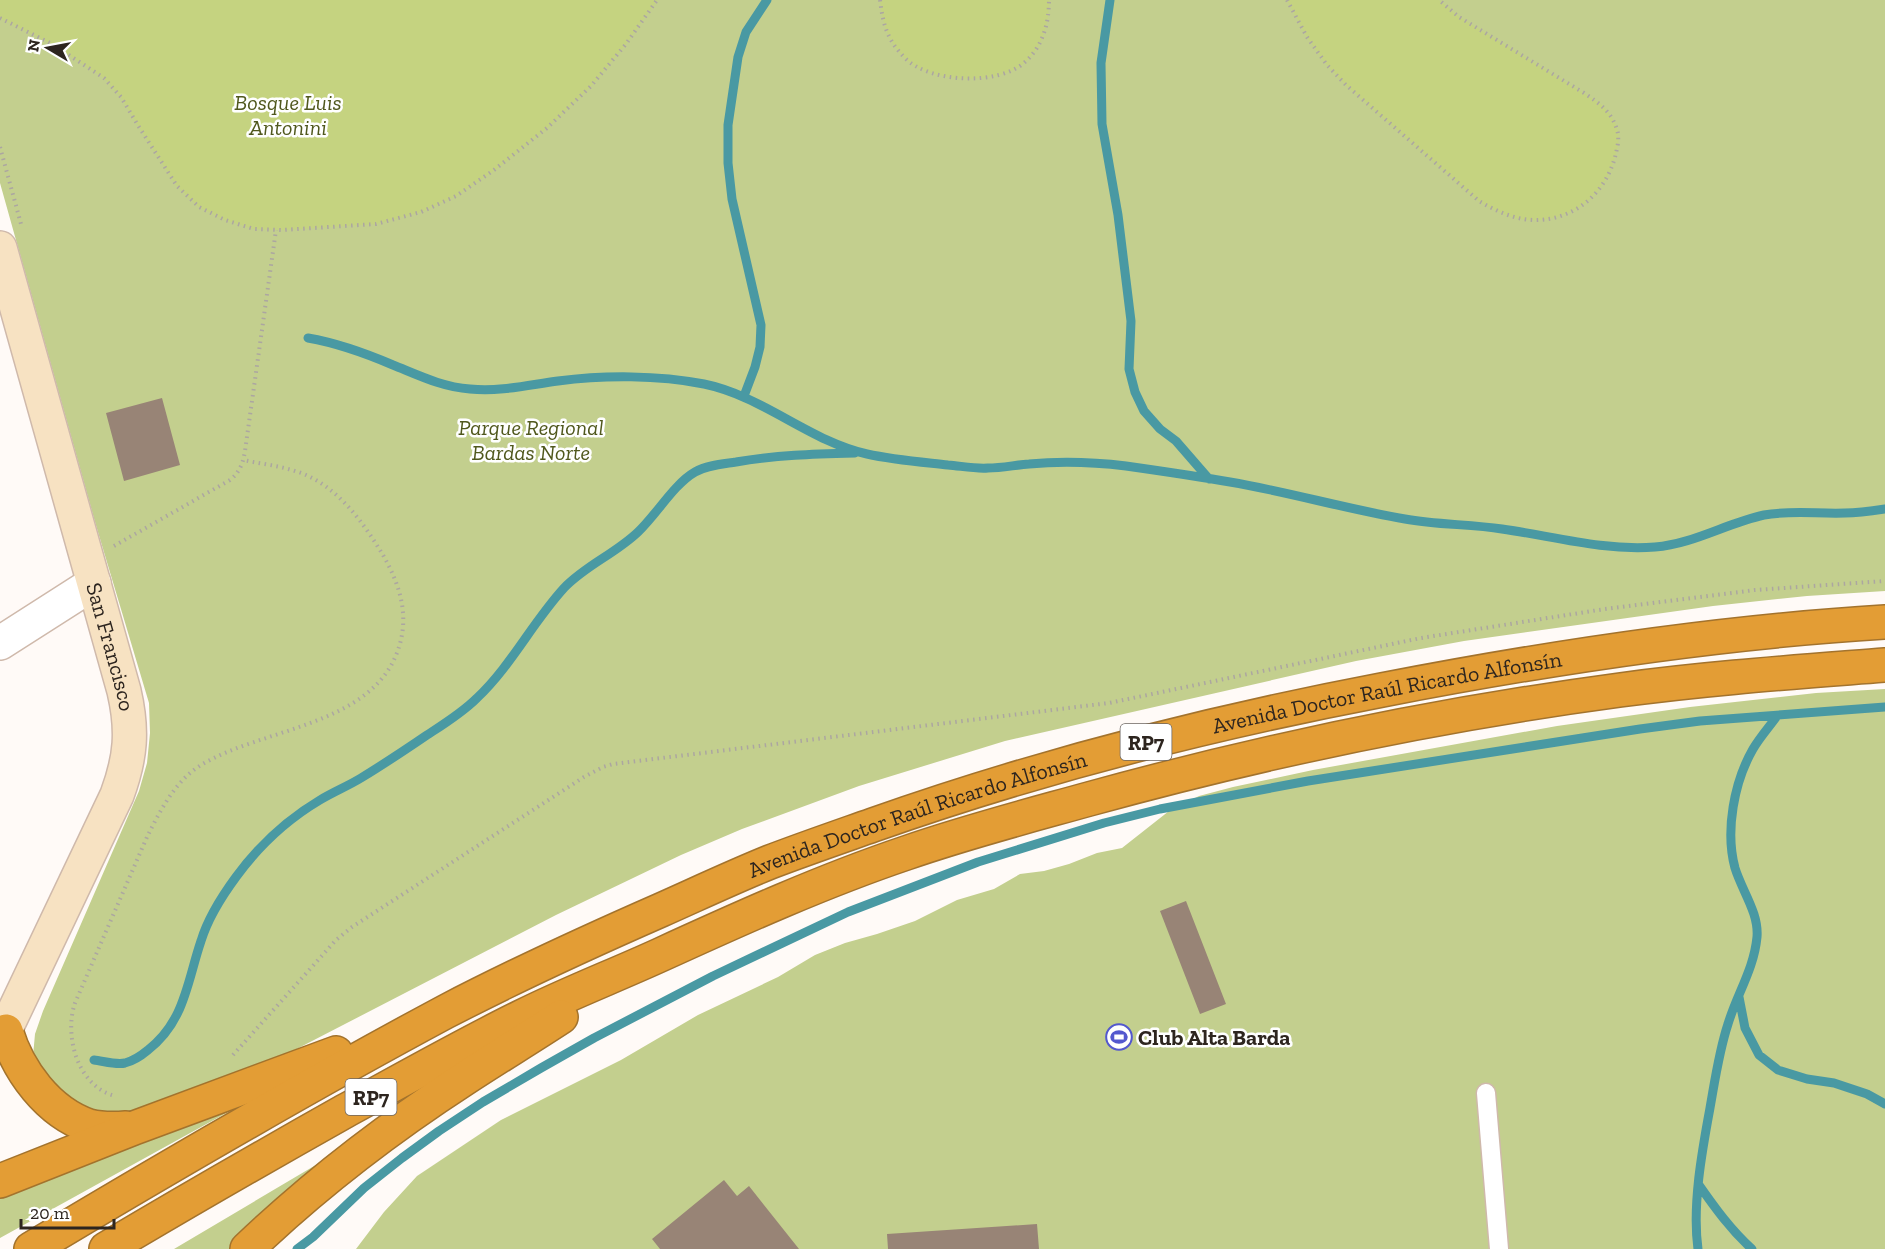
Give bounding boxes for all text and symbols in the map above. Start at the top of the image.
north arrow [18,18,78,78]
text: N [23,38,44,53]
park label: Bosque Luis Antonini [234,89,342,141]
park label: Parque Regional Bardas Norte [458,414,604,466]
street label: San Francisco [81,579,141,713]
street label: Avenida Doctor Raúl Ricardo Alfonsín [1209,645,1564,739]
road number: RP7 [1120,724,1172,760]
street label: Avenida Doctor Raúl Ricardo Alfonsín [744,745,1090,883]
sports icon: Club Alta Barda [1104,1022,1134,1052]
place label: Club Alta Barda [1138,1024,1291,1051]
road number: RP7 [346,1079,397,1115]
scale bar [21,1192,114,1230]
text: 20 m [30,1202,70,1224]

